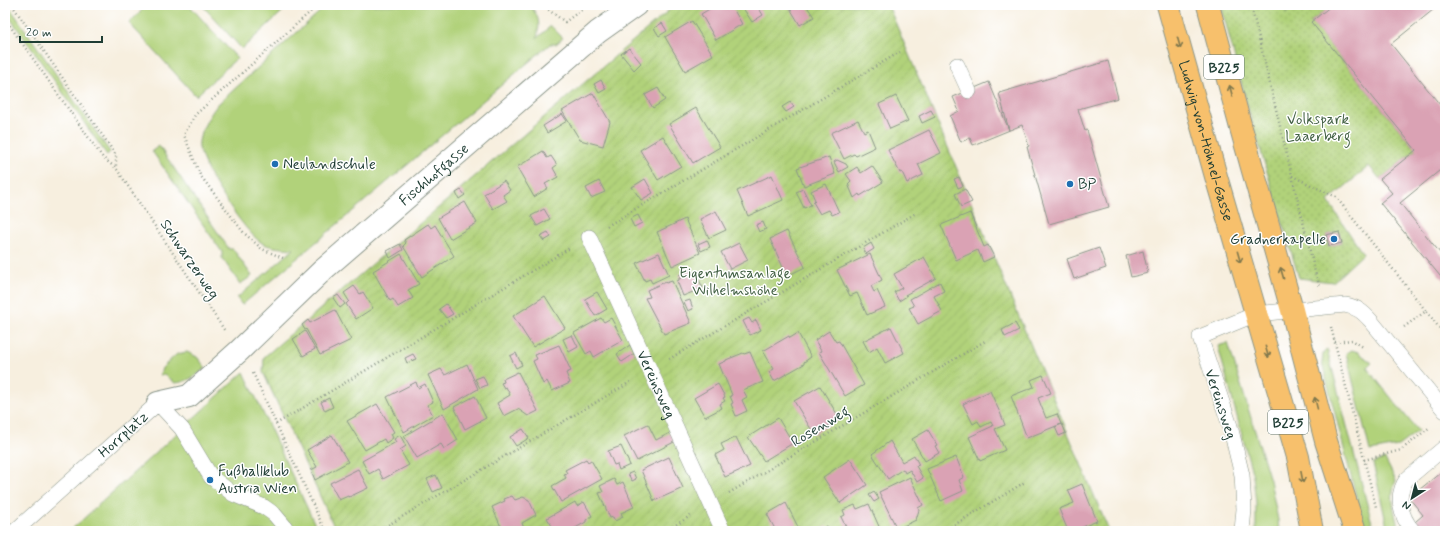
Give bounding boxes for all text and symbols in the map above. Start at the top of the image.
scale bar [20,18,102,44]
text: 20 m [26,25,52,41]
one-way arrow [1176,36,1183,49]
road number: B225 [1204,55,1244,79]
street label: Ludwig-von-Höhnel-Gasse [1173,58,1238,224]
one-way arrow [1227,84,1234,97]
park label: Volkspark Laaerberg [1285,110,1351,148]
street label: Fischhofgasse [395,139,474,211]
place label: Neulandschule [283,155,376,175]
marker: Neulandschule [270,159,280,169]
place label: BP [1078,175,1096,195]
marker: BP [1065,179,1075,189]
street label: Schwarzerweg [154,216,223,304]
place label: Gradnerkapelle [1230,230,1326,250]
marker: Gradnerkapelle [1329,234,1339,244]
one-way arrow [1236,251,1243,264]
park label: Eigentumsanlage Wilhelmshöhe [679,264,791,301]
one-way arrow [1277,266,1285,279]
one-way arrow [1264,345,1271,358]
street label: Vereinsweg [631,348,680,422]
street label: Vereinsweg [1199,367,1241,442]
one-way arrow [1312,397,1319,410]
street label: Rosenweg [788,402,854,453]
street label: Horrplatz [94,407,153,463]
road number: B225 [1268,410,1308,434]
place label: Fußballklub Austria Wien [218,462,297,499]
one-way arrow [1298,470,1306,483]
marker: Fußballklub Austria Wien [205,475,215,485]
north arrow [1392,478,1432,518]
text: N [1400,497,1414,513]

